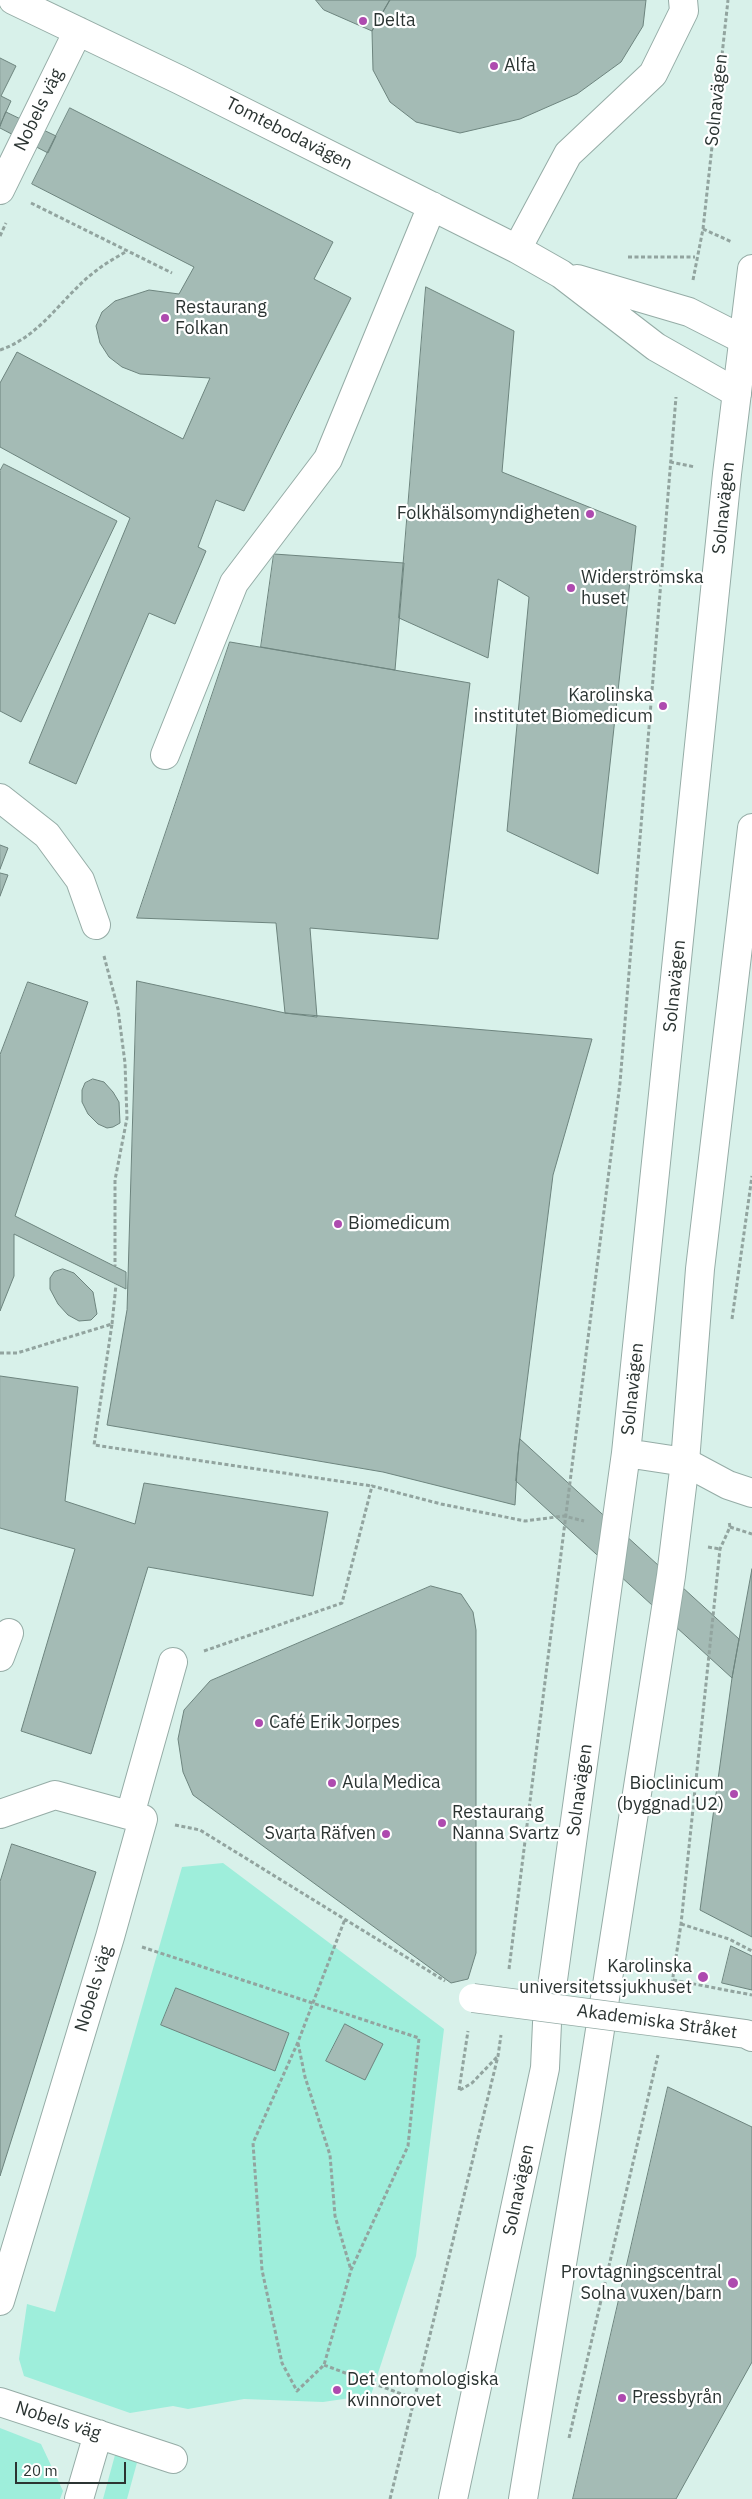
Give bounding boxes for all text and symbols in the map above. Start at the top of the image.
place label: Delta [373,10,416,32]
marker: Delta [357,15,369,27]
street label: Solnavägen [701,53,733,147]
place label: Alfa [504,55,536,77]
marker: Alfa [488,60,500,72]
street label: Nobels väg [10,65,68,155]
street label: Tomtebodavägen [222,93,356,175]
place label: Restaurang Folkan [175,297,267,340]
marker: Restaurang Folkan [159,312,171,324]
street label: Solnavägen [708,461,740,555]
place label: Folkhälsomyndigheten [397,503,580,525]
marker: Folkhälsomyndigheten [584,508,596,520]
place label: Widerströmska huset [581,567,704,610]
marker: Widerströmska huset [565,582,577,594]
place label: Karolinska institutet Biomedicum [474,685,653,728]
marker: Karolinska institutet Biomedicum [657,700,669,712]
street label: Solnavägen [659,939,691,1033]
place label: Biomedicum [348,1213,450,1235]
marker: Biomedicum [332,1218,344,1230]
street label: Solnavägen [617,1342,649,1436]
place label: Café Erik Jorpes [269,1712,400,1734]
marker: Café Erik Jorpes [253,1717,265,1729]
street label: Solnavägen [563,1742,597,1838]
place label: Aula Medica [342,1772,441,1794]
place label: Bioclinicum (byggnad U2) [617,1773,724,1816]
marker: Aula Medica [326,1777,338,1789]
marker: Bioclinicum (byggnad U2) [728,1788,740,1800]
place label: Restaurang Nanna Svartz [452,1802,559,1845]
marker: Restaurang Nanna Svartz [436,1817,448,1829]
place label: Svarta Räfven [265,1823,376,1845]
marker: Svarta Räfven [380,1828,392,1840]
street label: Nobels väg [71,1943,117,2035]
place label: Karolinska universitetssjukhuset [519,1956,692,1998]
marker: Karolinska universitetssjukhuset [696,1970,710,1984]
street label: Akademiska Stråket [576,2000,738,2044]
street label: Solnavägen [499,2142,539,2238]
place label: Provtagningscentral Solna vuxen/barn [561,2262,722,2304]
marker: Provtagningscentral Solna vuxen/barn [726,2276,740,2290]
place label: Det entomologiska kvinnorovet [347,2369,499,2412]
marker: Det entomologiska kvinnorovet [331,2384,343,2396]
place label: Pressbyrån [632,2387,722,2409]
marker: Pressbyrån [616,2392,628,2404]
street label: Nobels väg [12,2397,104,2445]
scale bar [18,2452,129,2484]
text: 20 m [23,2461,58,2480]

